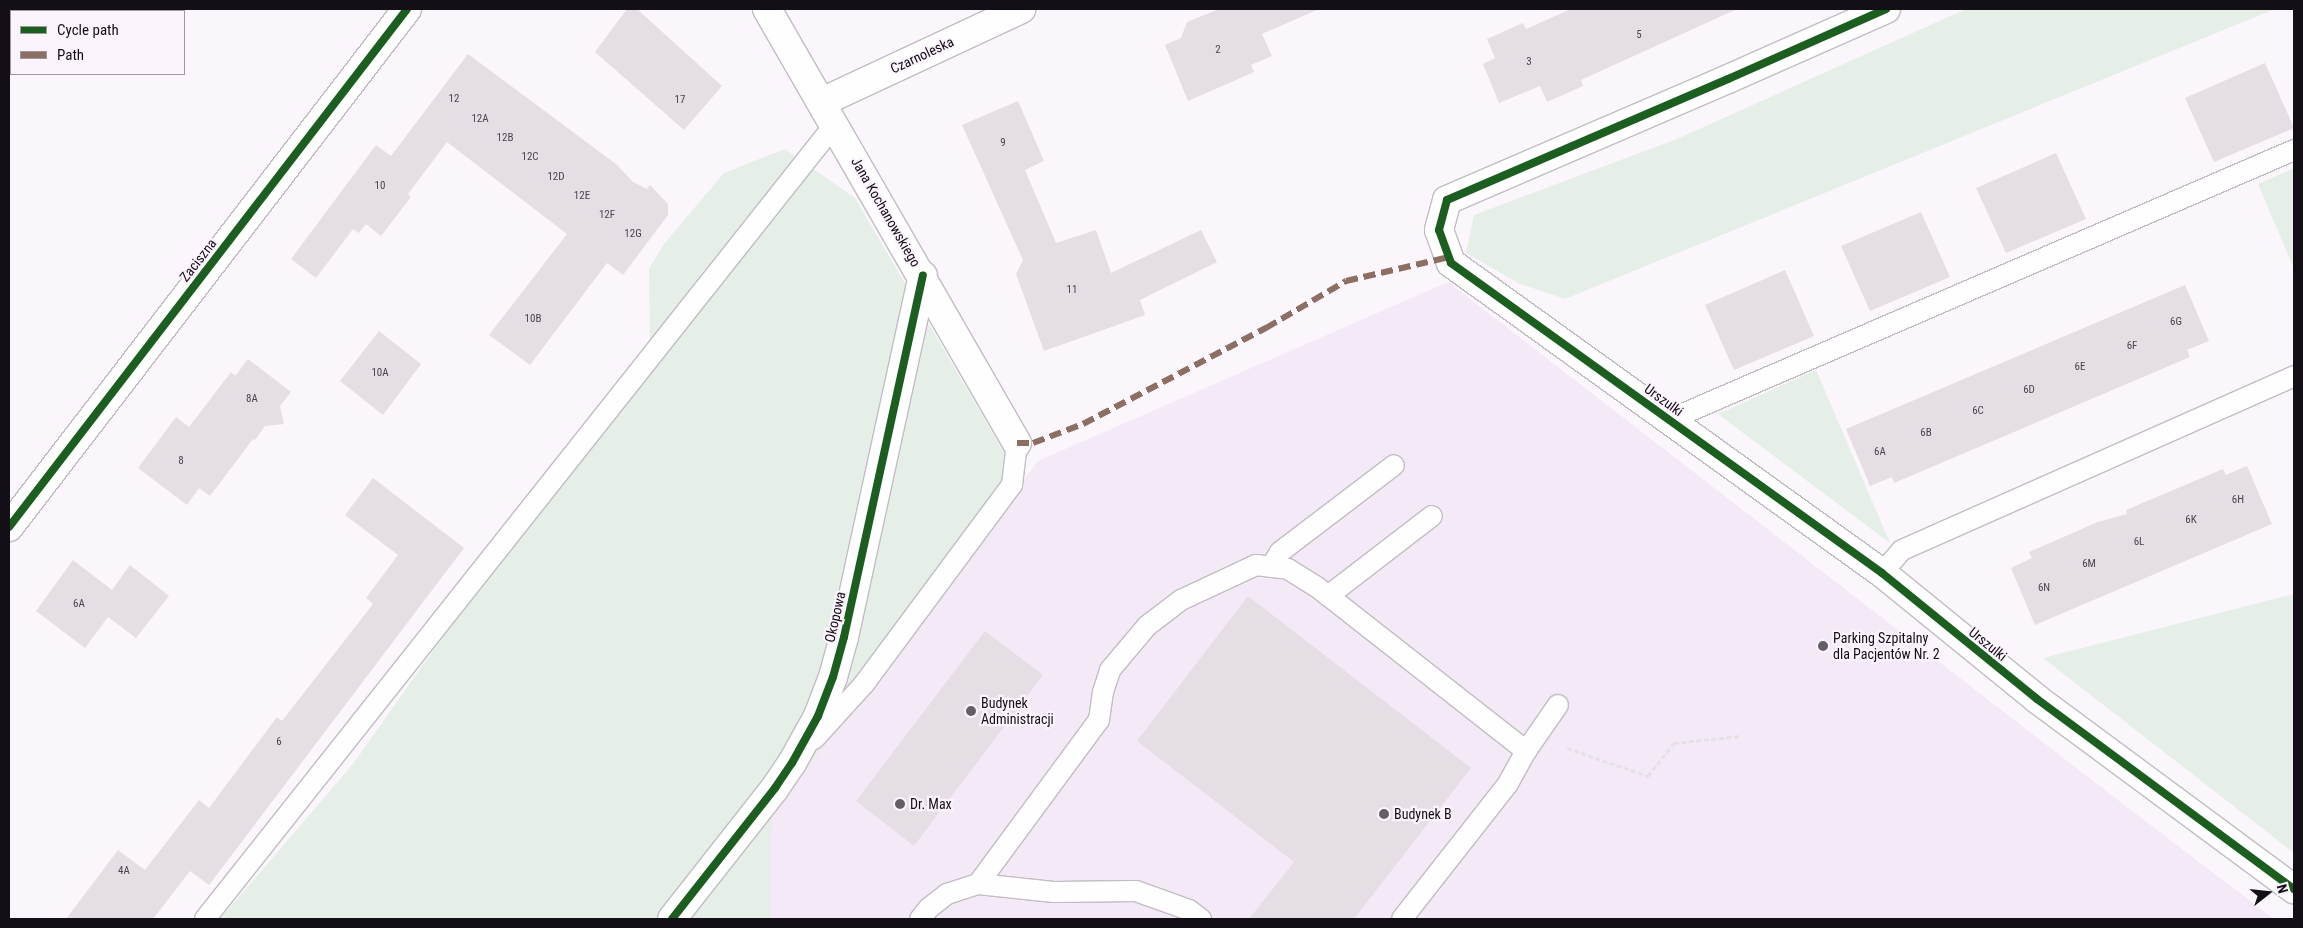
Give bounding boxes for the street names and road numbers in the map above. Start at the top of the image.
street label: Czarnoleska [888,33,956,77]
street label: Jana Kochanowskiego [848,154,924,270]
street label: Zaciszna [176,235,220,285]
street label: Urszulki [1641,380,1687,420]
street label: Okopowa [821,590,849,644]
street label: Urszulki [1966,624,2010,664]

